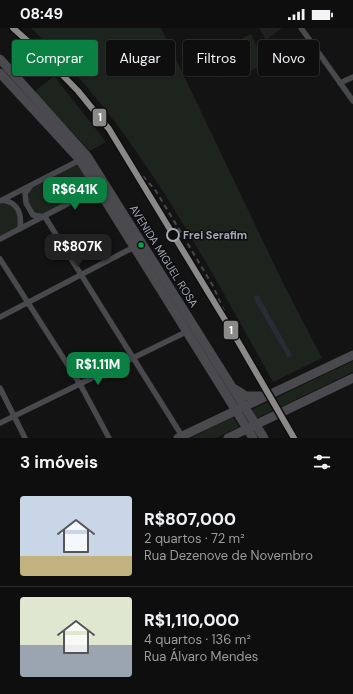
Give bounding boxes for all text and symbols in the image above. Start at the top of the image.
text: 08:49 [20,4,63,24]
chip: Comprar [12,40,98,76]
chip: Alugar [106,40,175,76]
chip: Filtros [183,40,250,76]
chip: Novo [258,40,319,76]
line badge: 1 [92,108,107,127]
text: 1 [98,110,102,124]
pin: R$641K [42,177,108,211]
text: R$641K [52,181,98,198]
street label: AVENIDA MIGUEL ROSA [127,202,201,310]
marker: Frei Serafim [166,228,180,242]
place label: Frei Serafim [183,228,247,242]
pin: R$807K [45,234,111,268]
text: R$807K [54,238,102,255]
unlabelled marker [136,240,146,250]
line badge: 1 [223,320,239,340]
text: 1 [229,323,233,337]
pin: R$1.11M [61,352,135,386]
text: R$1.11M [76,356,120,373]
text: 3 imóveis [20,451,98,473]
icon: filters [311,451,333,473]
text: R$807,000 [144,508,236,530]
icon: home [52,512,100,560]
text: 2 quartos · 72 m² [144,530,245,547]
text: Rua Dezenove de Novembro [144,547,313,564]
text: R$1,110,000 [144,609,239,631]
icon: home [52,613,100,661]
text: 4 quartos · 136 m² [144,631,251,648]
text: Rua Álvaro Mendes [144,648,258,665]

